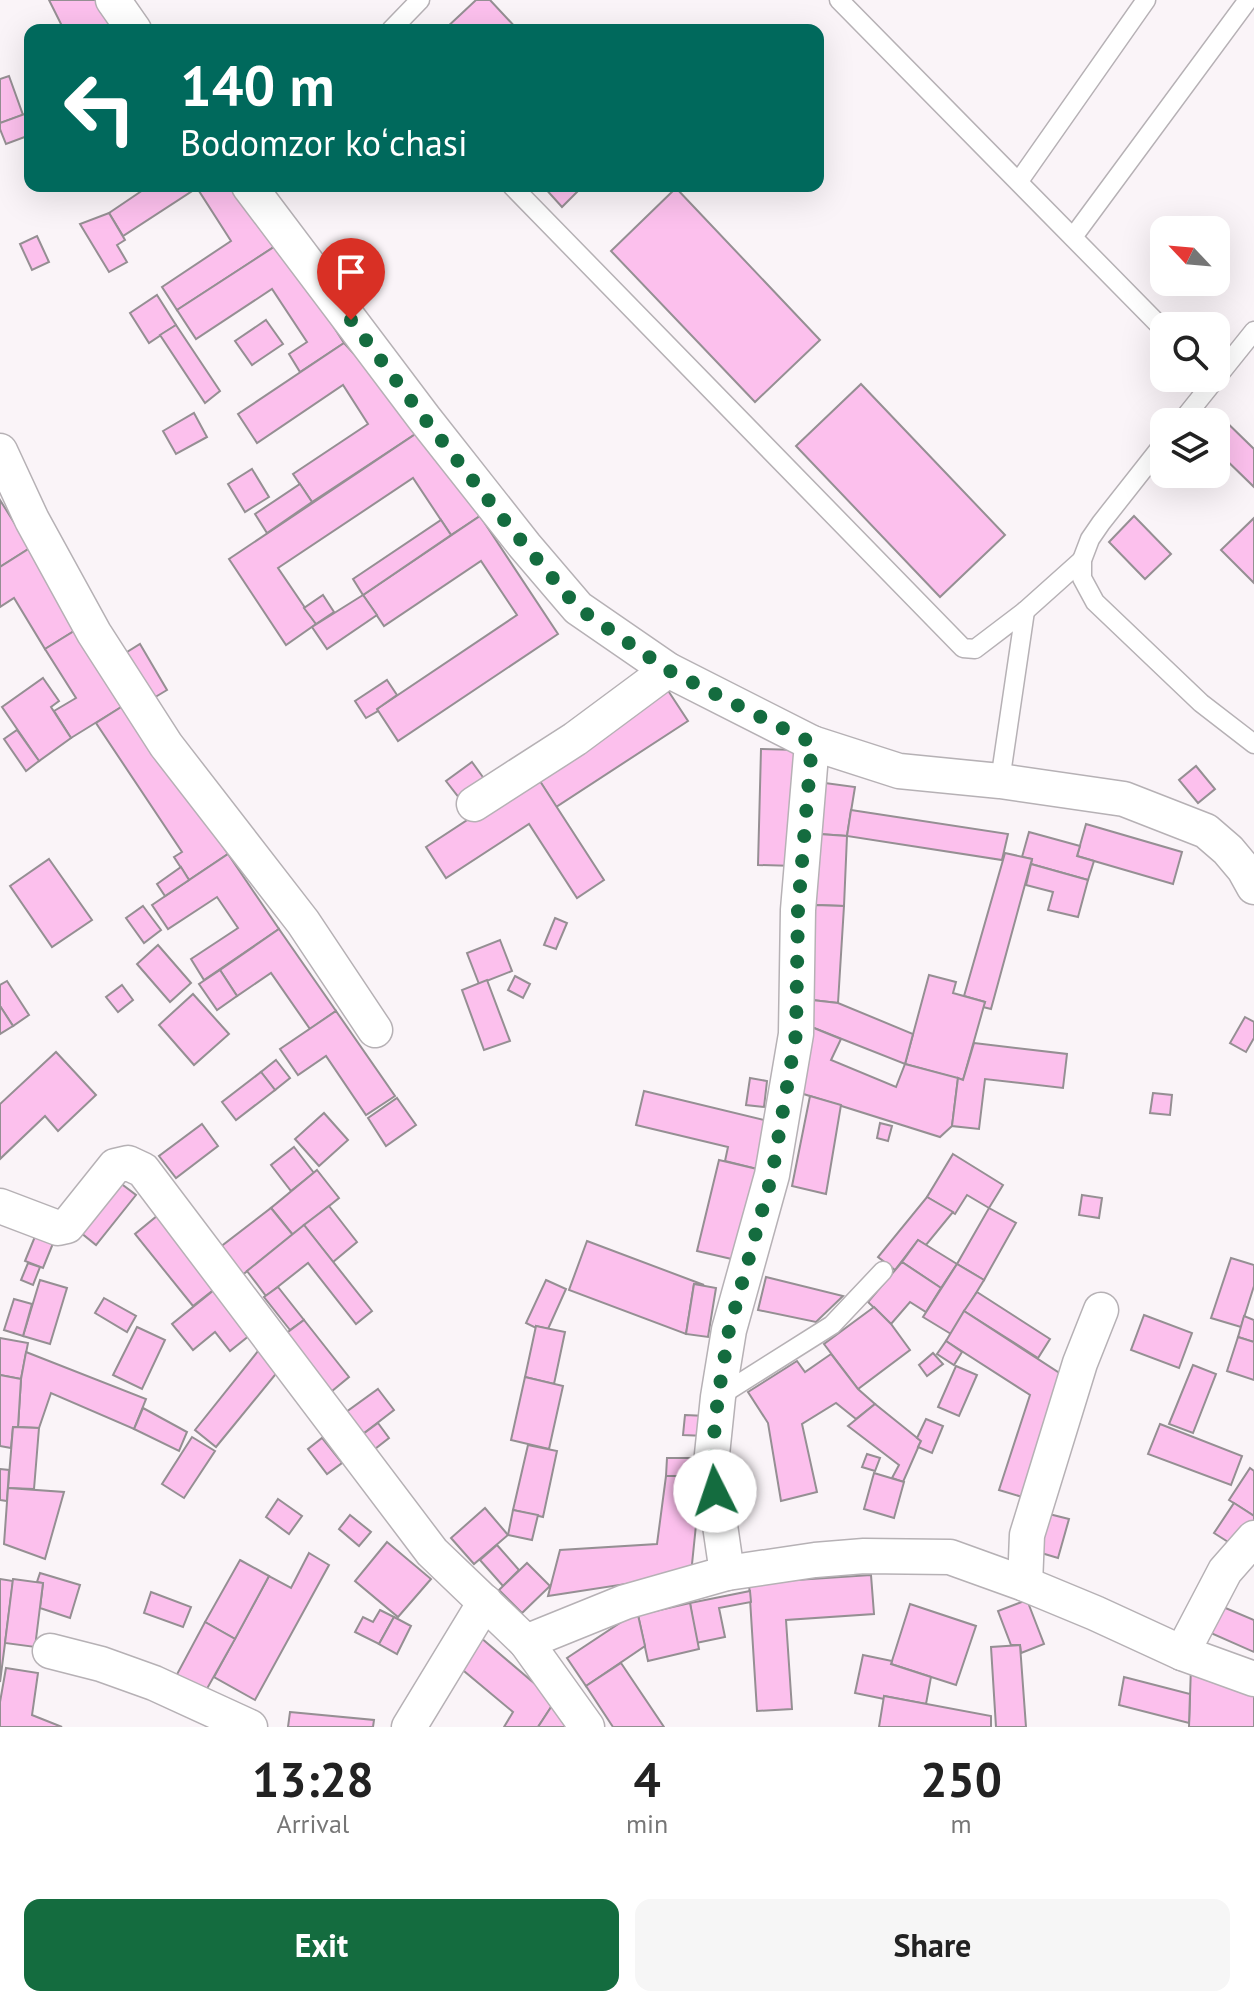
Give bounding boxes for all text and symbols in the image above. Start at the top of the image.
text: 140 m [180,49,335,121]
icon: left [48,56,152,160]
text: Bodomzor koʻchasi [180,119,468,166]
north arrow [1150,216,1230,296]
map controls [1150,216,1230,488]
pin [317,238,385,320]
icon: arrive [329,250,373,294]
button: search [1150,312,1230,392]
button: layers [1150,408,1230,488]
position arrow [673,1449,757,1533]
text: 13:28 [252,1748,374,1810]
text: 4 [633,1748,661,1810]
text: 250 [920,1748,1002,1810]
text: Arrival [277,1807,349,1840]
text: min [626,1807,668,1840]
text: m [951,1807,972,1840]
button: Exit [24,1899,619,1991]
button: Share [635,1899,1230,1991]

